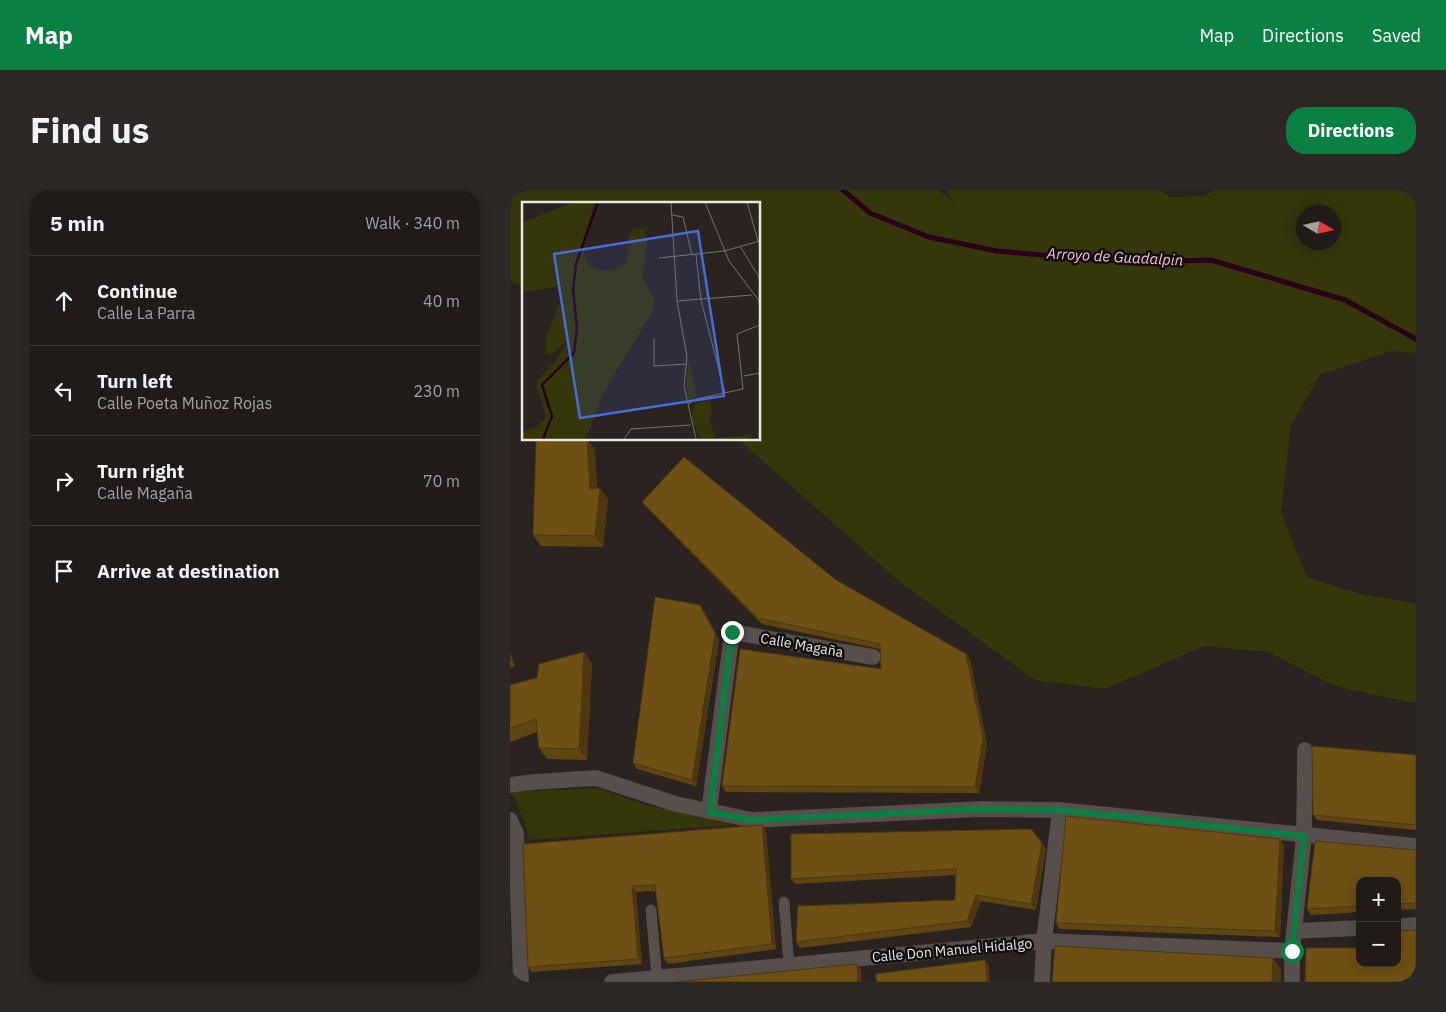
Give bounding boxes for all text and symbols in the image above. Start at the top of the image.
text: Map [25,19,73,51]
text: Map [1199,24,1234,47]
text: Directions [1262,24,1344,47]
text: Saved [1372,24,1421,47]
text: Find us [30,107,149,153]
button: Directions [1286,107,1416,154]
inset map [522,202,760,440]
north arrow [1296,205,1341,250]
text: 5 min [50,209,105,237]
text: Walk · 340 m [365,213,460,233]
water label: Arroyo de Guadalpin [1045,243,1184,270]
text: Continue [97,279,177,303]
icon: ahead [50,287,78,315]
text: 40 m [423,291,460,311]
text: Calle La Parra [97,303,195,323]
text: Turn left [97,369,173,393]
icon: left [50,377,78,405]
text: 230 m [413,381,460,401]
text: Calle Poeta Muñoz Rojas [97,393,272,413]
text: Turn right [97,459,184,483]
icon: right [50,467,78,495]
text: 70 m [423,471,460,491]
text: Calle Magaña [97,483,193,503]
icon: arrive [50,557,78,585]
text: Arrive at destination [97,559,280,583]
route end [721,621,744,644]
street label: Calle Magaña [759,629,845,661]
map controls [1356,877,1401,967]
button: + [1356,877,1401,922]
button: − [1356,922,1401,967]
street label: Calle Don Manuel Hidalgo [871,934,1033,966]
route start [1281,940,1304,963]

